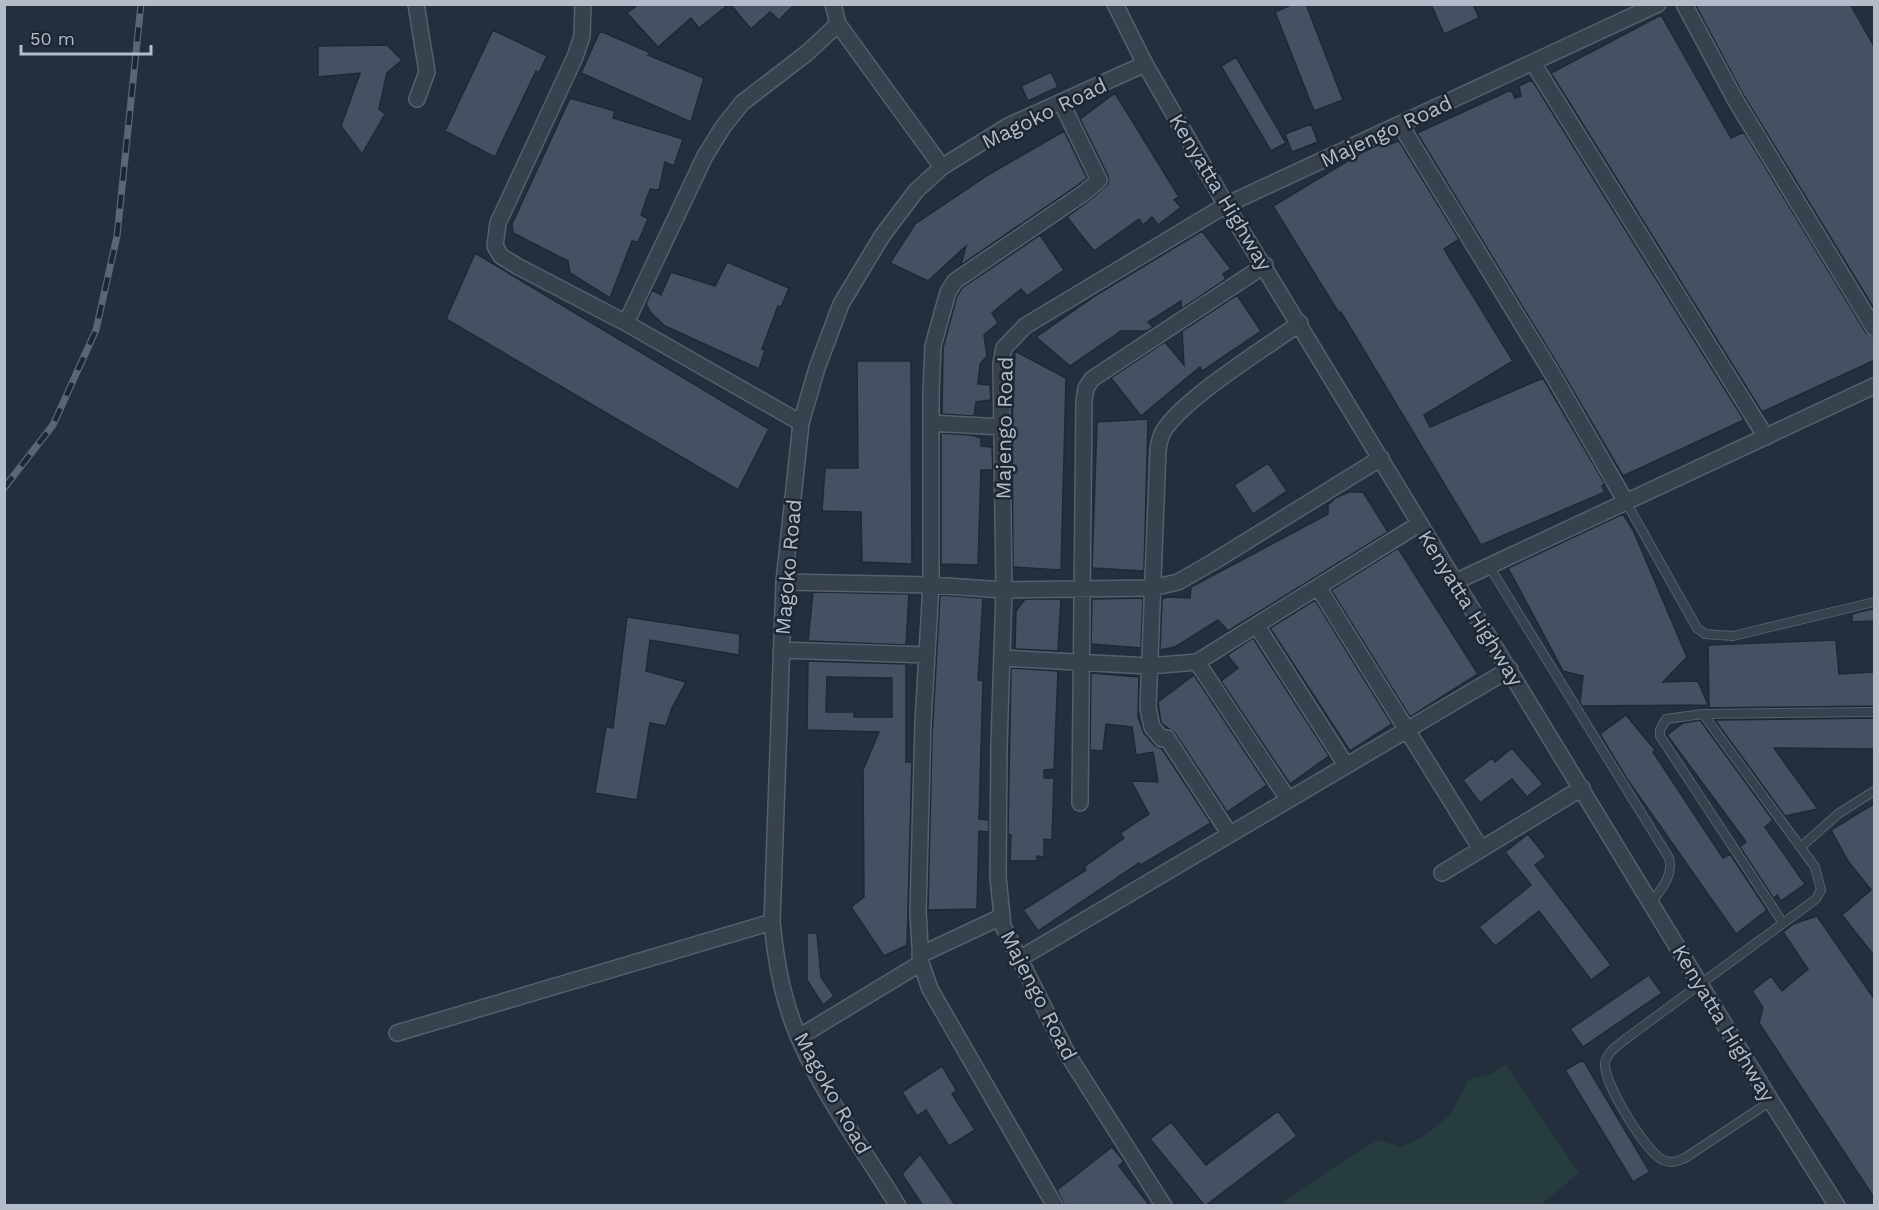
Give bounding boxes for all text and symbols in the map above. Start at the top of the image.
scale bar [21,18,152,56]
text: 50 m [30,28,75,49]
street label: Magoko Road [977,72,1111,154]
street label: Majengo Road [1316,90,1456,172]
street label: Kenyatta Highway [1164,109,1278,275]
street label: Majengo Road [990,356,1018,500]
street label: Magoko Road [770,498,806,636]
street label: Kenyatta Highway [1413,525,1529,691]
street label: Majengo Road [995,926,1083,1064]
street label: Kenyatta Highway [1667,940,1781,1106]
street label: Magoko Road [789,1027,877,1159]

